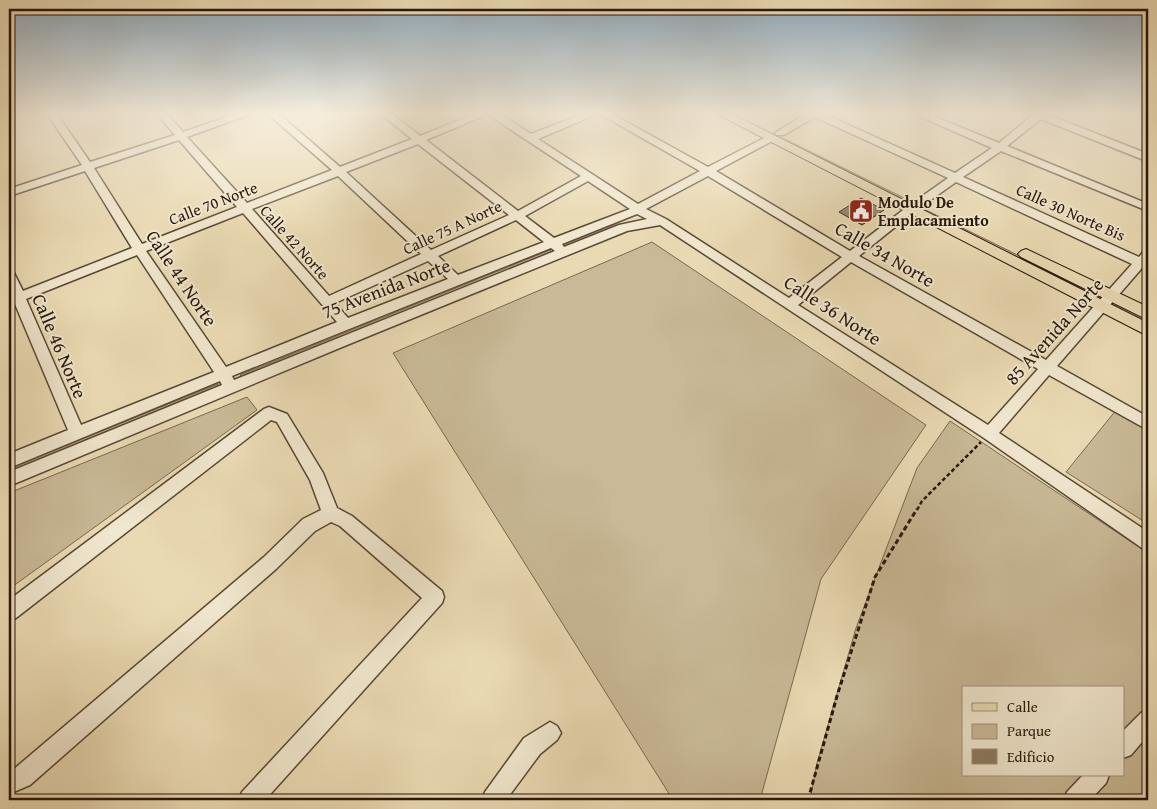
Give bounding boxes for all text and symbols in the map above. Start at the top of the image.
street label: Calle 70 Norte [165,175,261,231]
street label: Calle 30 Norte Bis [1013,177,1129,247]
place label: Modulo De Emplacamiento [878,190,989,232]
street label: Calle 75 A Norte [399,194,505,260]
public building icon: Modulo De Emplacamiento [848,198,874,224]
street label: Calle 42 Norte [255,199,335,285]
street label: Calle 34 Norte [830,214,940,294]
street label: Calle 44 Norte [139,224,225,332]
street label: 75 Avenida Norte [318,251,455,325]
street label: Calle 36 Norte [779,268,887,352]
street label: 85 Avenida Norte [998,271,1110,391]
street label: Calle 46 Norte [25,289,95,403]
legend [962,686,1124,776]
text: Calle [1007,696,1038,717]
text: Parque [1007,720,1051,741]
text: Edificio [1007,746,1055,767]

